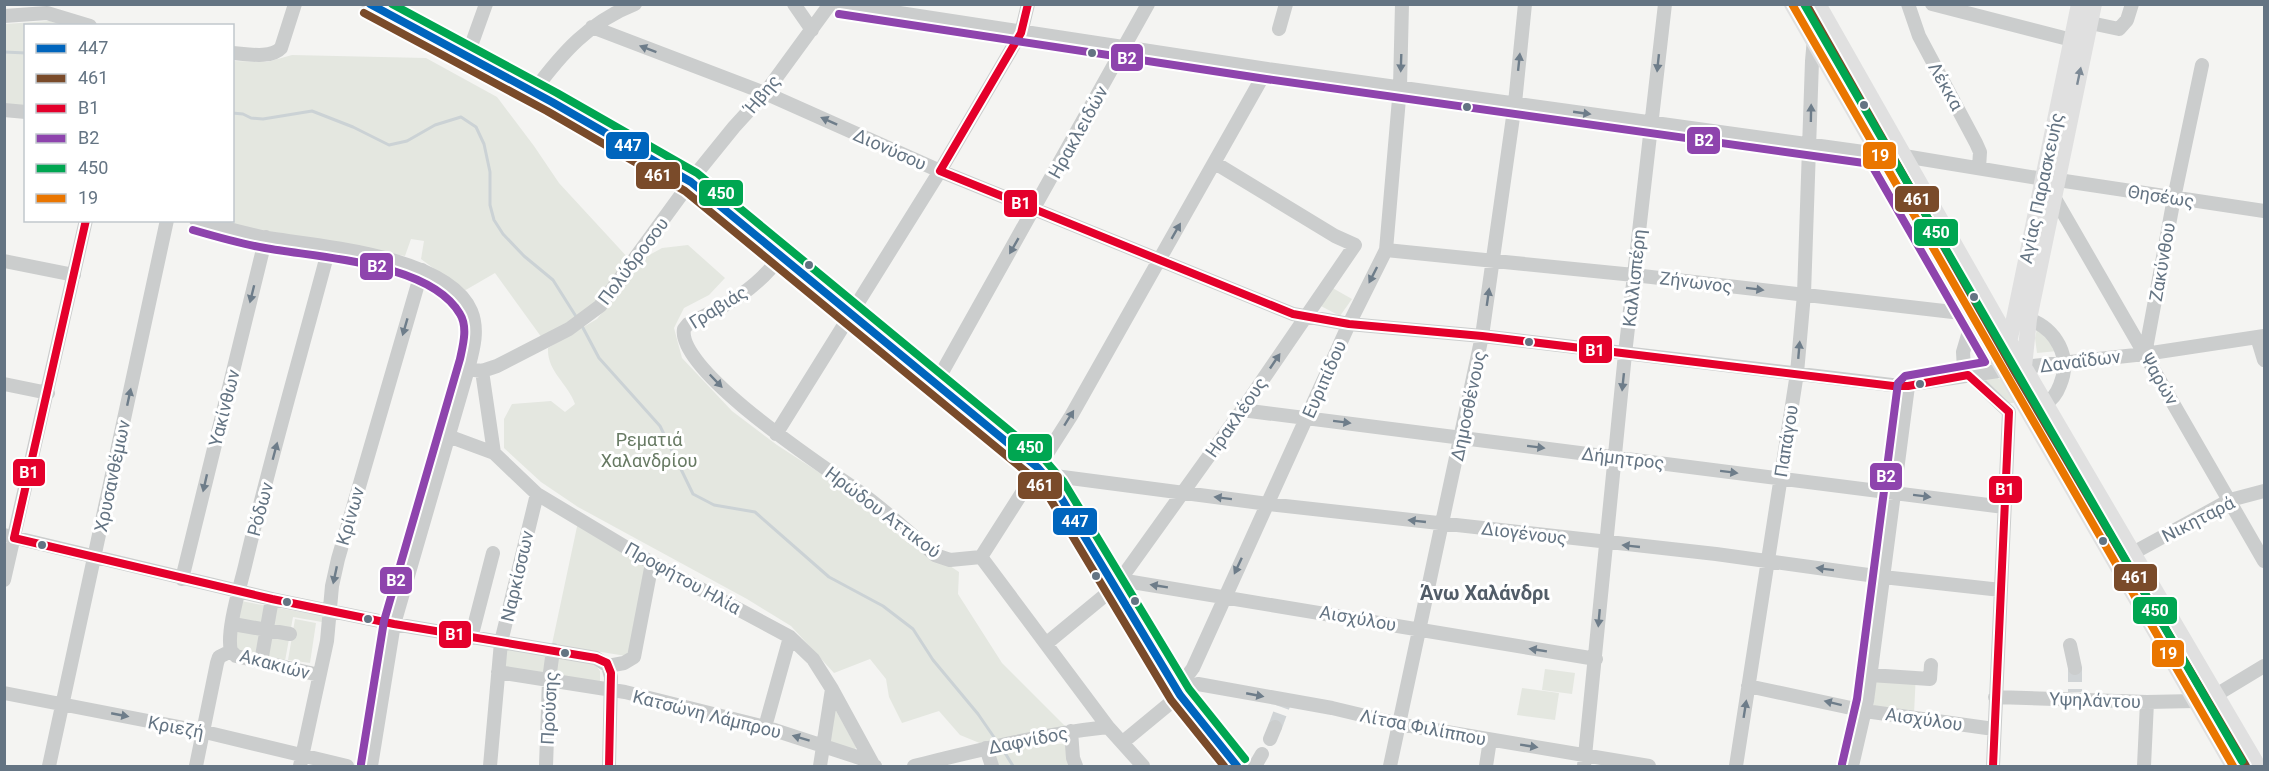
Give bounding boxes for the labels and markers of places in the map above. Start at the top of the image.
unlabelled marker [1086,47,1098,59]
unlabelled marker [1858,99,1870,111]
unlabelled marker [1461,101,1473,113]
unlabelled marker [803,259,815,271]
unlabelled marker [1968,291,1980,303]
unlabelled marker [1523,336,1535,348]
unlabelled marker [1914,378,1926,390]
unlabelled marker [2097,535,2109,547]
unlabelled marker [36,539,48,551]
unlabelled marker [1090,570,1102,582]
unlabelled marker [1129,595,1141,607]
unlabelled marker [281,596,293,608]
unlabelled marker [362,613,374,625]
unlabelled marker [559,647,571,659]

